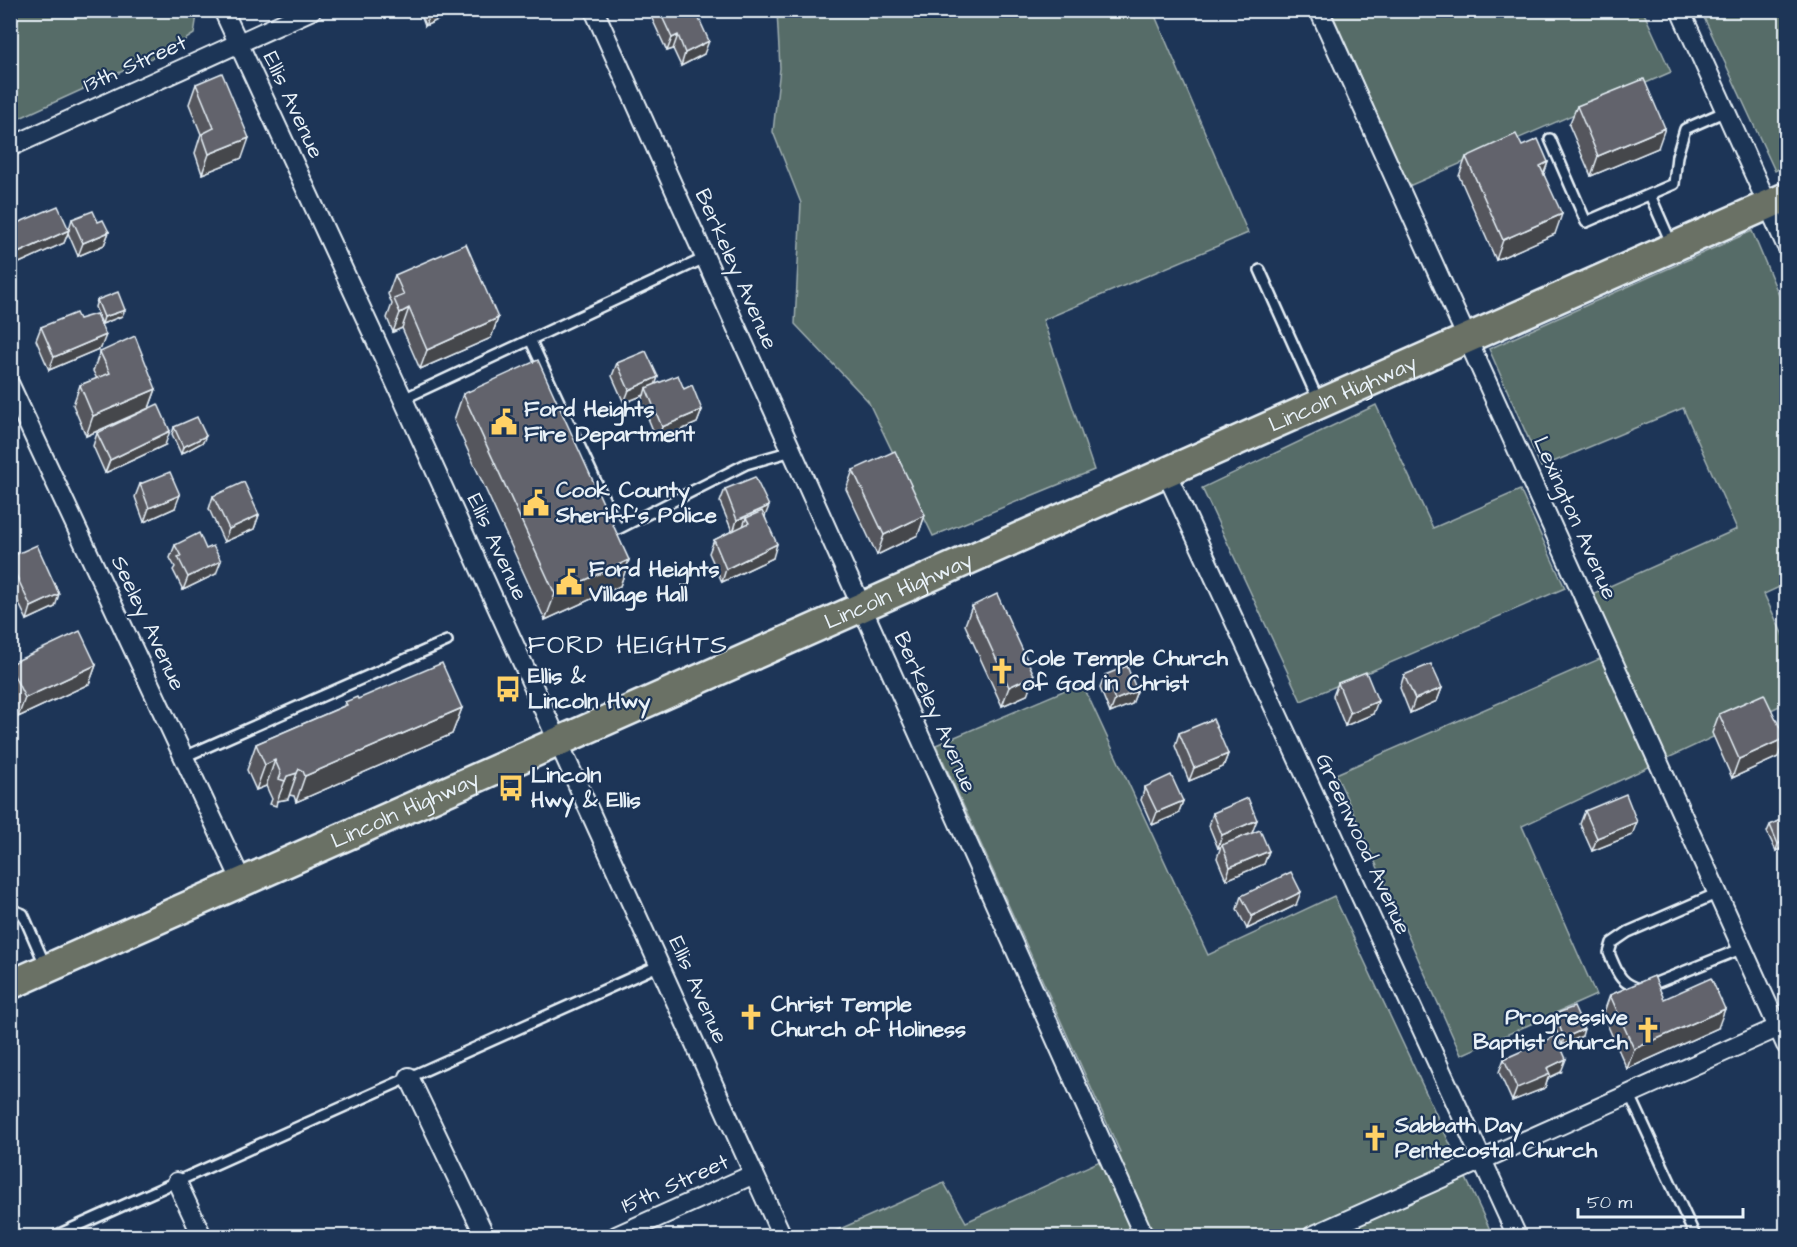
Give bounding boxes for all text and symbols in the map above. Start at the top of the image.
street label: 13th Street [78,27,192,101]
street label: Ellis Avenue [255,47,331,164]
street label: Berkeley Avenue [686,184,785,355]
street label: Lincoln Highway [1264,347,1422,440]
place label: Ford Heights Fire Department [524,394,696,450]
public building icon: Ford Heights Fire Department [489,407,519,437]
street label: Lexington Avenue [1524,431,1625,605]
place label: Cook County Sheriff's Police [555,475,717,531]
public building icon: Cook County Sheriff's Police [521,488,551,518]
street label: Ellis Avenue [459,489,535,606]
street label: Lincoln Highway [819,544,978,637]
street label: Seeley Avenue [102,550,193,696]
place label: Ford Heights Village Hall [588,554,720,611]
public building icon: Ford Heights Village Hall [554,567,584,597]
district label: FORD HEIGHTS [528,627,728,663]
street label: Berkeley Avenue [885,627,984,798]
place label: Cole Temple Church of God in Christ [1022,643,1229,699]
church icon: Cole Temple Church of God in Christ [987,656,1017,686]
place label: Ellis & Lincoln Hwy [528,661,651,719]
bus stop icon: Ellis & Lincoln Hwy [493,674,523,704]
street label: Greenwood Avenue [1307,749,1419,940]
place label: Lincoln Hwy & Ellis [531,760,641,818]
street label: Lincoln Highway [326,763,484,856]
bus stop icon: Lincoln Hwy & Ellis [496,773,526,803]
street label: Ellis Avenue [661,931,736,1049]
place label: Christ Temple Church of Holiness [771,989,966,1045]
church icon: Christ Temple Church of Holiness [736,1002,766,1032]
place label: Progressive Baptist Church [1473,1002,1629,1058]
church icon: Progressive Baptist Church [1633,1015,1663,1045]
place label: Sabbath Day Pentecostal Church [1394,1110,1598,1166]
church icon: Sabbath Day Pentecostal Church [1360,1123,1390,1153]
street label: 15th Street [616,1146,734,1222]
scale bar [1578,1181,1743,1219]
text: 50 m [1587,1190,1632,1215]

